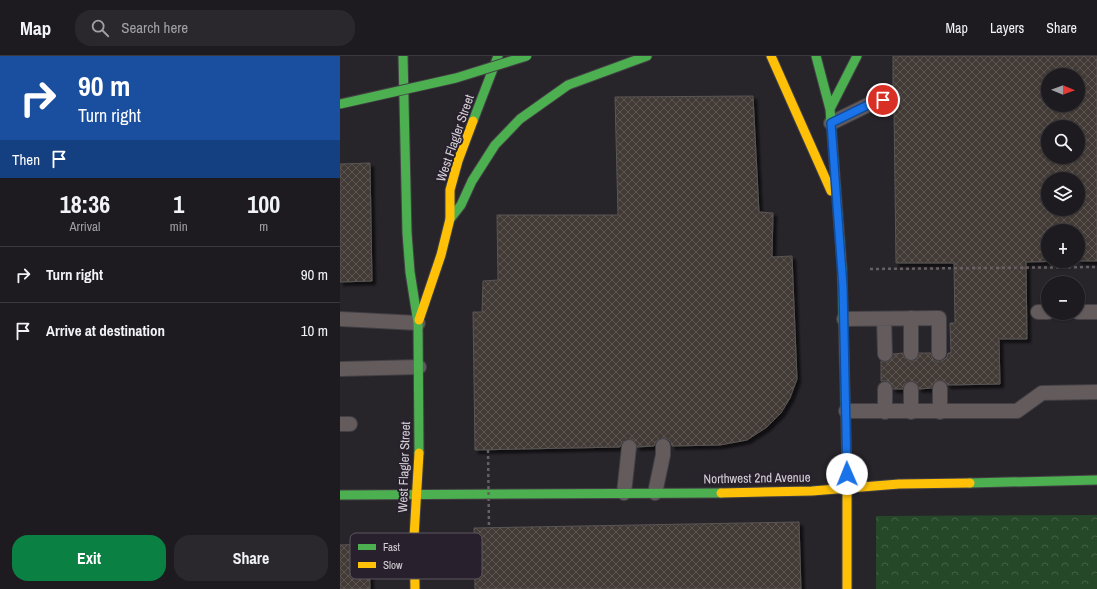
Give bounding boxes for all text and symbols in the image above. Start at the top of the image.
search box [75,10,355,46]
text: Map [20,15,51,41]
icon: search [89,17,111,39]
text: Search here [121,17,188,38]
text: Map [946,19,968,37]
text: Layers [990,19,1024,37]
text: Share [1046,19,1077,37]
text: 90 m [78,67,130,105]
north arrow [1041,68,1085,112]
map controls [1041,68,1085,320]
icon: right [12,72,64,124]
pin [866,83,900,117]
icon: arrive [872,89,894,111]
street label: West Flagler Street [432,92,478,184]
text: Turn right [78,103,141,128]
button: search [1041,120,1085,164]
icon: arrive [48,148,70,170]
text: Then [12,149,40,170]
button: layers [1041,172,1085,216]
text: 18:36 [60,188,110,220]
text: 1 [173,188,184,220]
text: 100 [247,188,280,220]
text: Arrival [70,218,100,235]
text: min [170,218,188,235]
text: m [259,218,268,235]
button: + [1041,224,1085,268]
icon: right [12,264,34,286]
text: Turn right [46,264,103,285]
text: 90 m [301,264,328,285]
button: − [1041,276,1085,320]
icon: arrive [12,320,34,342]
text: Arrive at destination [46,320,165,341]
text: 10 m [301,320,328,341]
street label: West Flagler Street [394,421,414,513]
position arrow [826,453,868,495]
street label: Northwest 2nd Avenue [703,469,811,487]
legend [350,533,482,579]
button: Exit [12,535,166,581]
button: Share [174,535,328,581]
text: Fast [383,540,401,554]
text: Slow [383,558,403,572]

